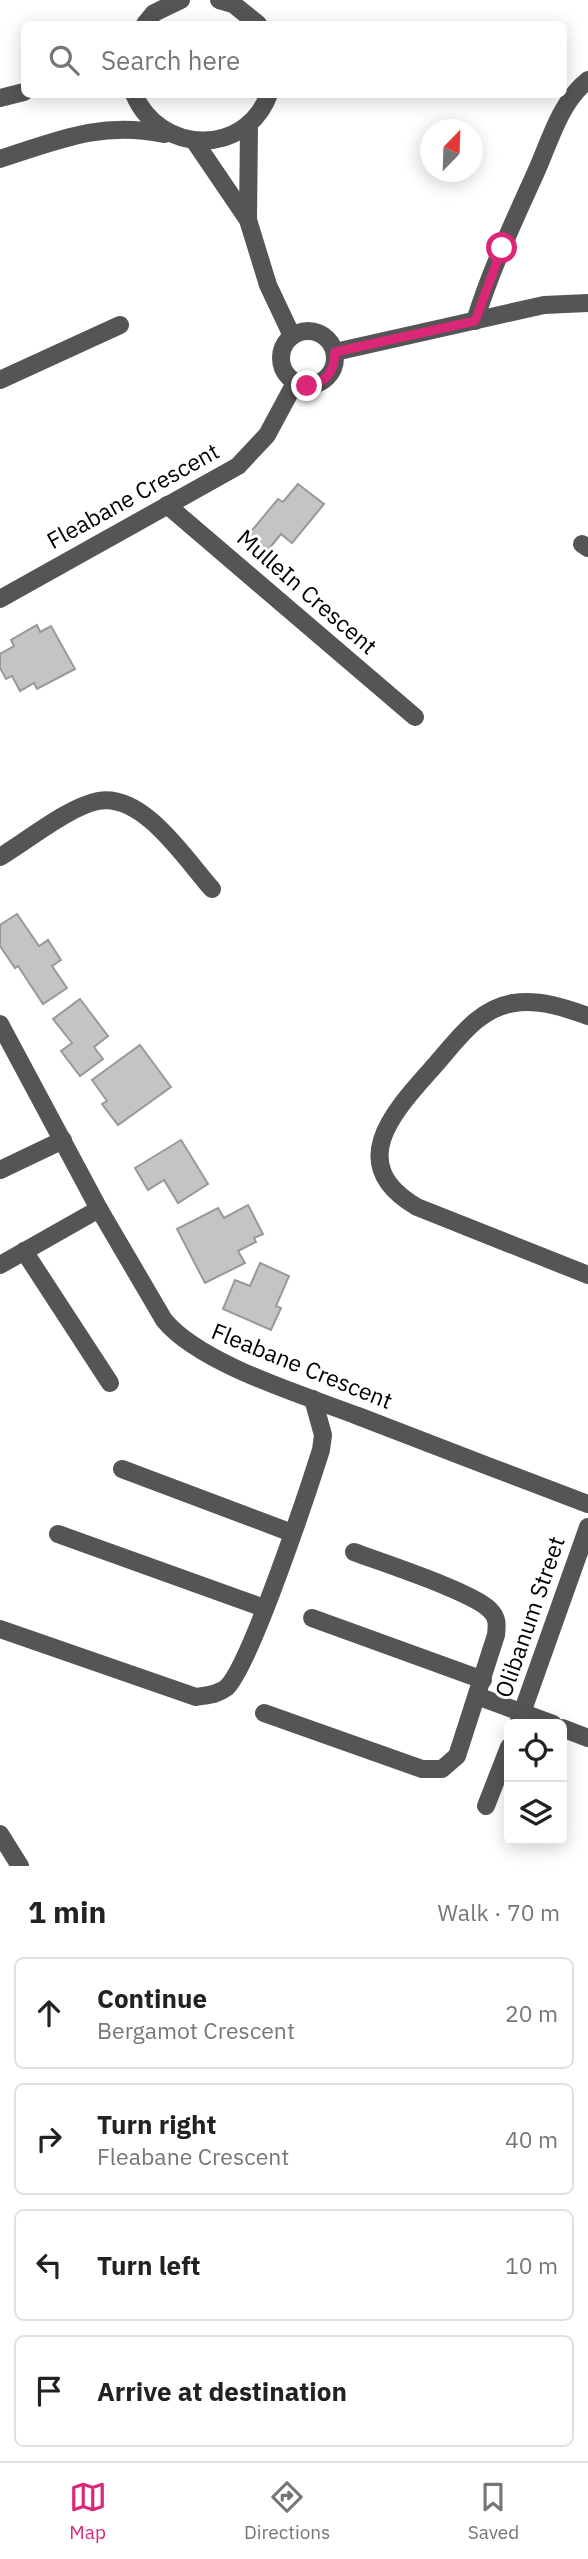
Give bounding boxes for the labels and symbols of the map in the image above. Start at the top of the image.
north arrow [420,119,483,182]
route start [486,232,517,263]
route end [291,370,322,401]
street label: Fleabane Crescent [41,435,224,555]
street label: MulleIn Crescent [231,522,384,660]
street label: Fleabane Crescent [208,1315,397,1415]
street label: Olibanum Street [487,1532,571,1701]

